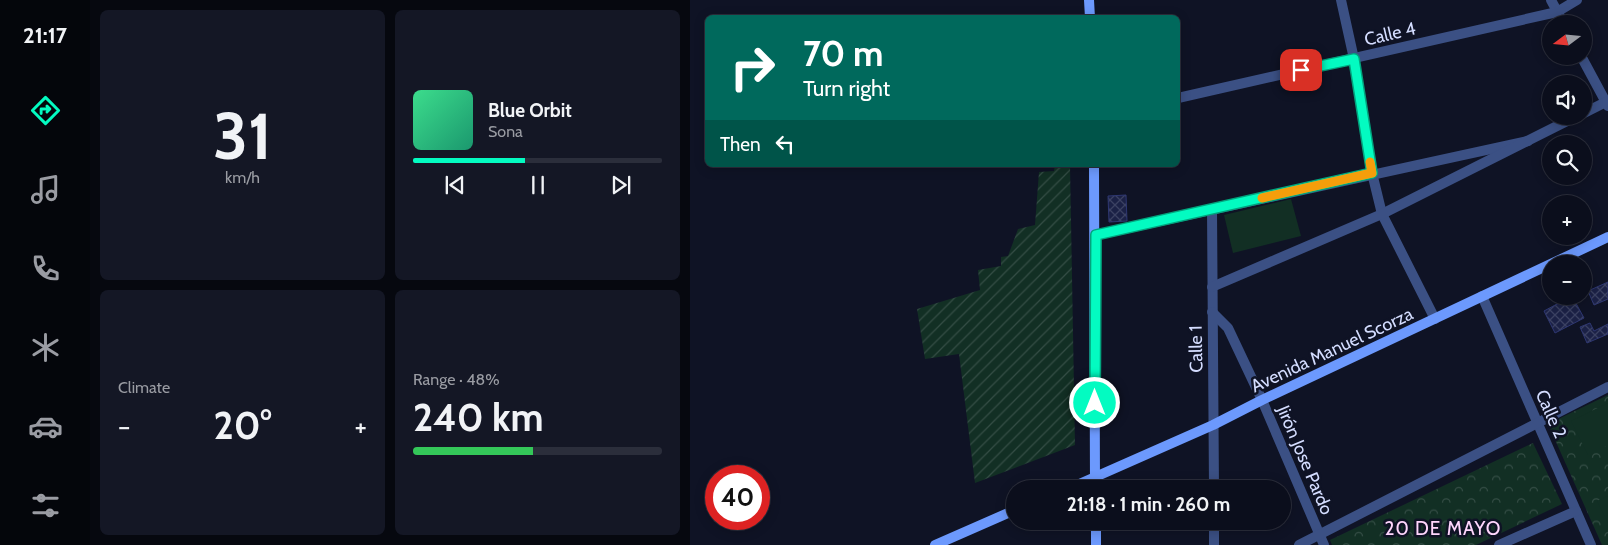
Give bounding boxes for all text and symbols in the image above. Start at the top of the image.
north arrow [1542,15,1592,65]
map controls [1542,15,1592,305]
street label: Calle 4 [1362,17,1418,51]
text: 21:17 [23,22,67,49]
text: 70 m [803,32,884,75]
icon: right [720,35,785,100]
pin [1280,49,1322,91]
icon: arrive [1287,56,1315,84]
text: Turn right [803,75,890,102]
button: sound [1542,75,1592,125]
icon: directions [28,93,63,128]
text: 31 [213,96,272,175]
text: Blue Orbit [488,99,572,122]
text: Sona [488,122,523,141]
icon: left [771,130,799,158]
text: Then [720,133,761,156]
button: search [1542,135,1592,185]
text: km/h [225,168,260,187]
icon: previous [441,171,469,199]
icon: pause [524,171,552,199]
icon: next [607,171,635,199]
icon: music [28,172,63,207]
button: + [1542,195,1592,245]
icon: phone [28,251,63,286]
button: − [1542,255,1592,305]
street label: Avenida Manuel Scorza [1247,303,1417,397]
street label: Calle 1 [1185,325,1207,373]
icon: climate [28,330,63,365]
text: Range · 48% [413,370,500,389]
position arrow [1068,376,1120,428]
text: Climate [118,378,170,397]
street label: Calle 2 [1531,386,1571,442]
text: 240 km [413,394,544,441]
street label: Jirón Jose Pardo [1272,401,1338,518]
text: 20° [214,402,271,449]
icon: car [28,409,63,444]
text: − [118,409,130,443]
text: + [355,409,367,443]
speed limit sign: 40 [705,465,770,530]
icon: filters [28,488,63,523]
text: 21:18 · 1 min · 260 m [1067,493,1230,516]
district label: 20 DE MAYO [1385,517,1501,540]

